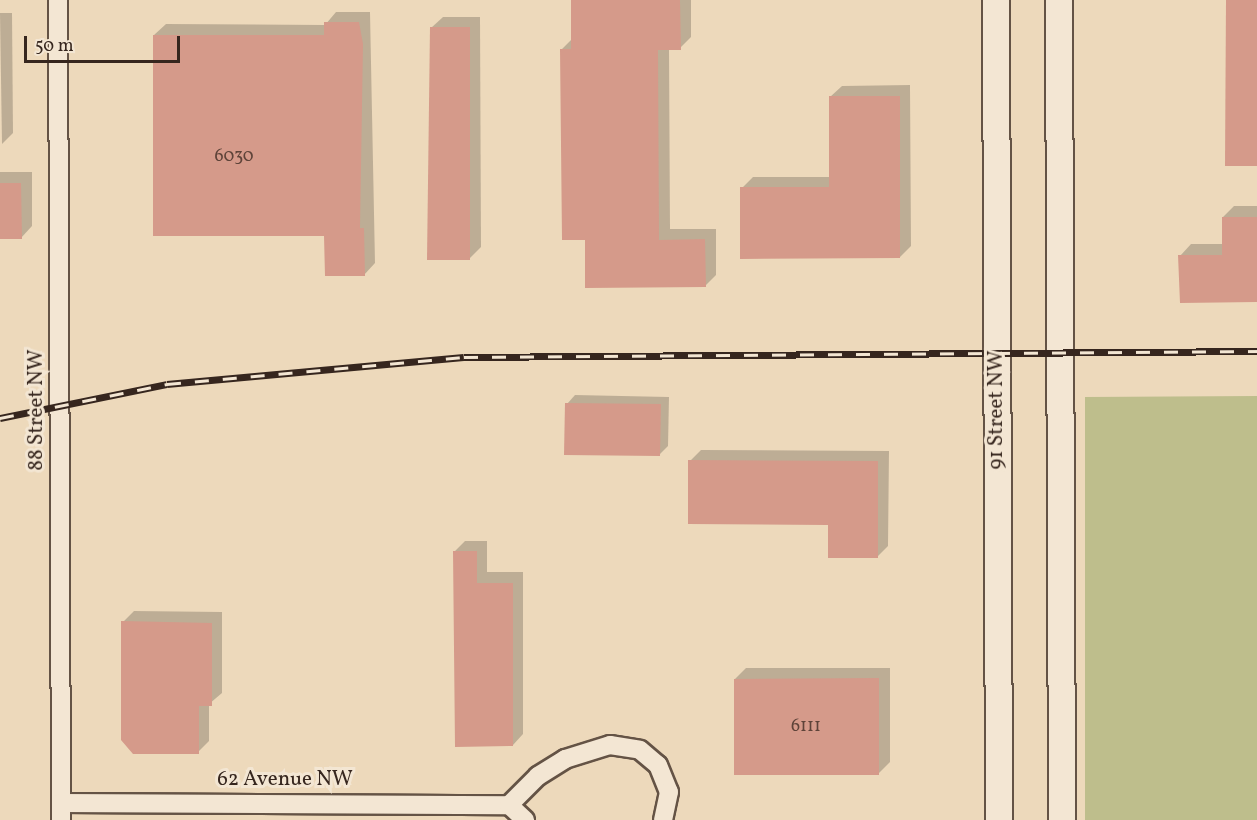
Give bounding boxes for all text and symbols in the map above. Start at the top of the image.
scale bar [27,24,183,62]
text: 50 m [35,34,74,59]
house number: 6030 [214,146,254,168]
street label: 88 Street NW [24,349,50,471]
street label: 91 Street NW [984,350,1010,470]
house number: 6111 [791,716,821,738]
street label: 62 Avenue NW [217,767,353,793]

